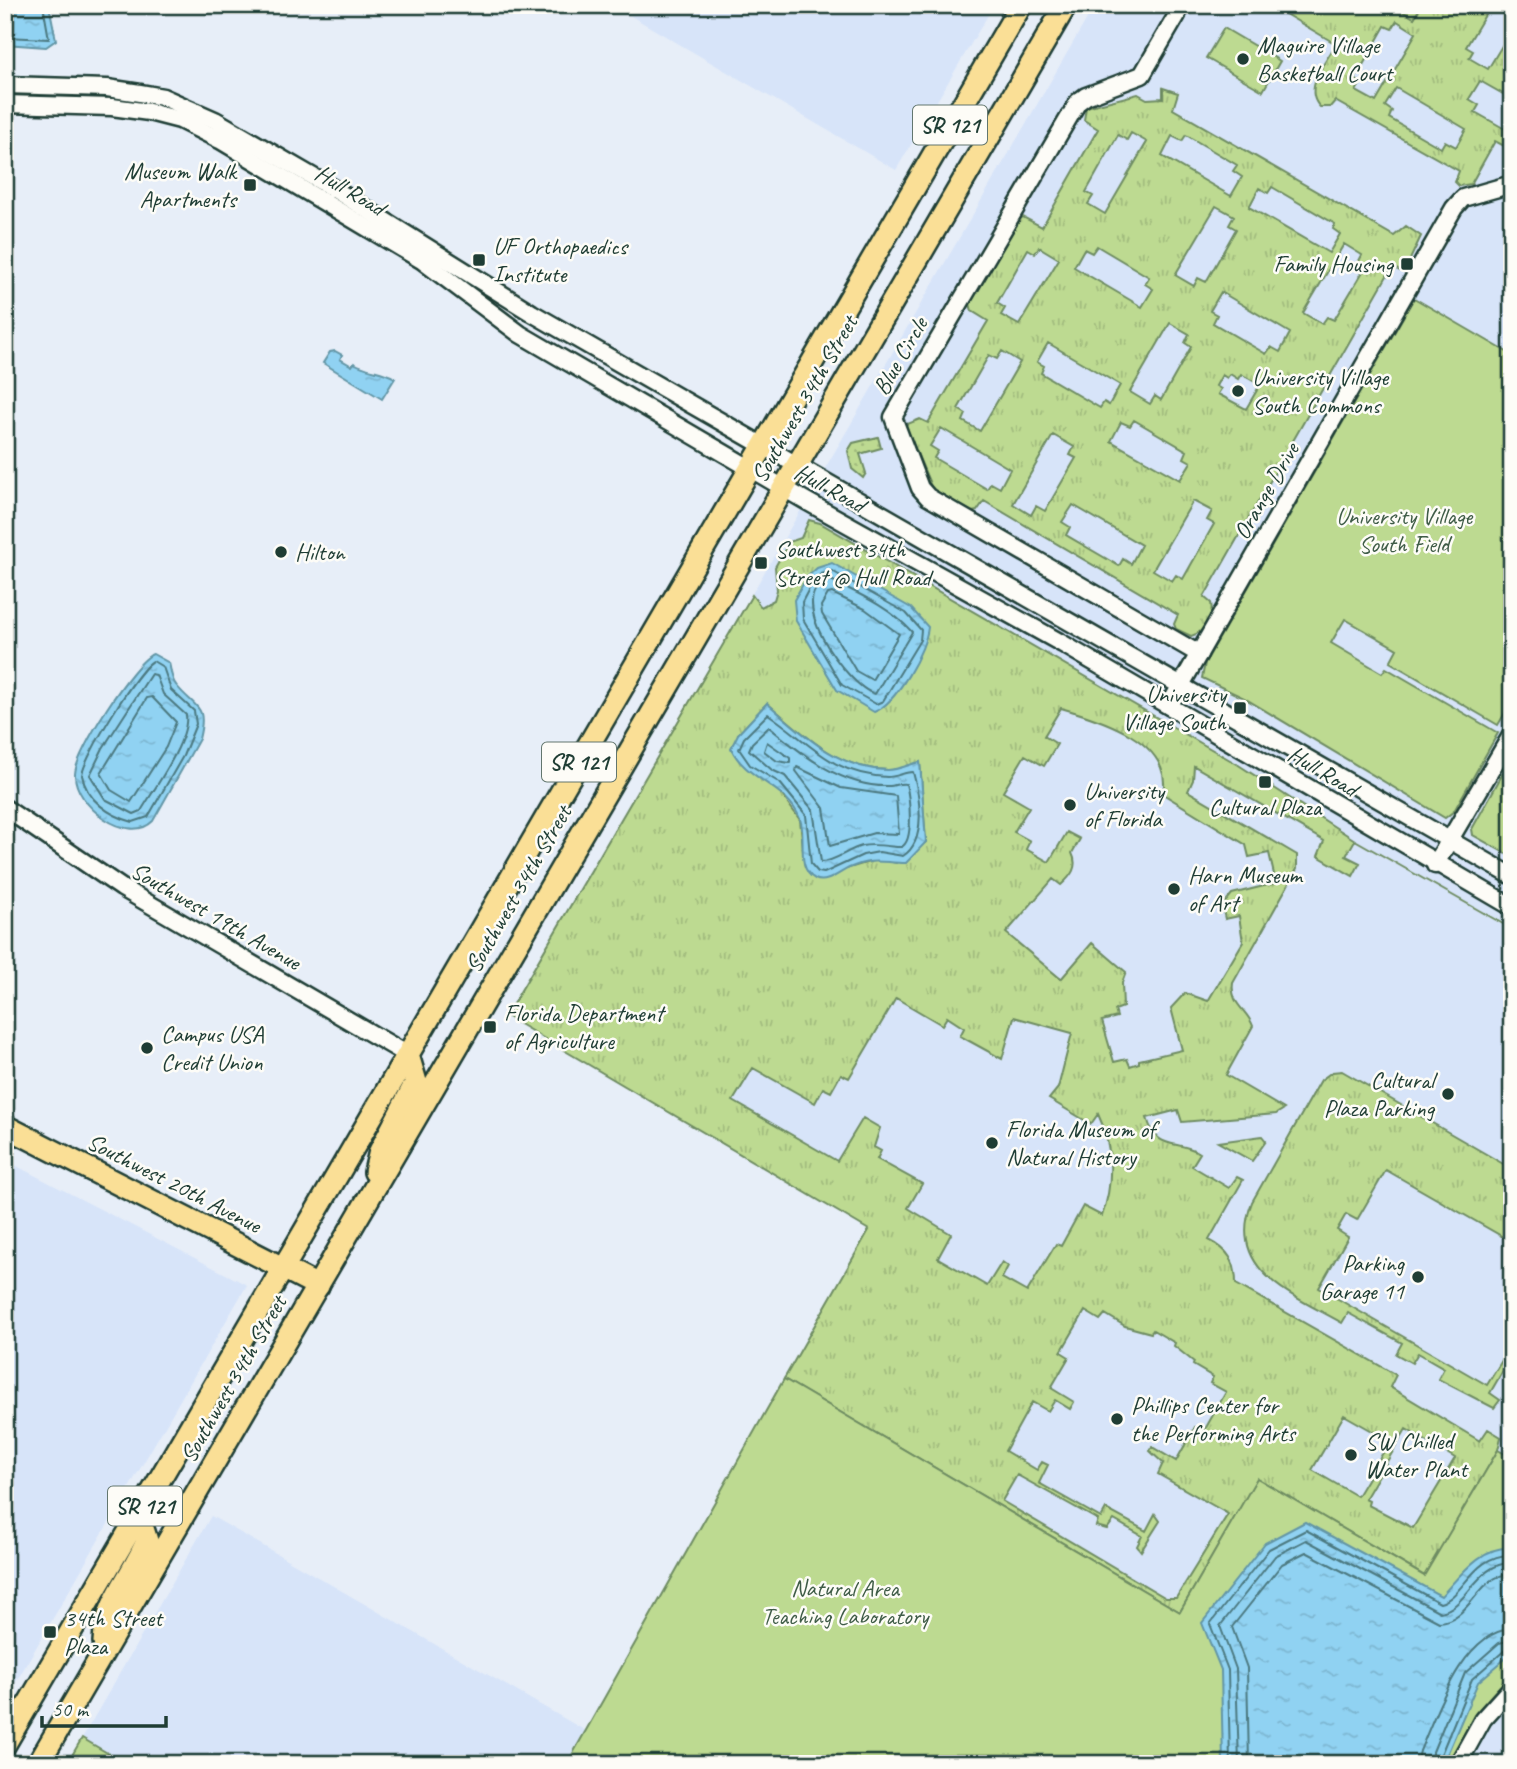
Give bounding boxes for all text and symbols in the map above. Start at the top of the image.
place label: Maguire Village Basketball Court [1257,30,1394,88]
marker: Maguire Village Basketball Court [1235,51,1251,67]
road number: SR 121 [913,106,987,144]
place label: Museum Walk Apartments [124,156,239,214]
street label: Hull Road [310,158,393,224]
marker: Museum Walk Apartments [242,177,258,193]
place label: UF Orthopaedics Institute [493,231,630,289]
place label: Family Housing [1274,249,1394,279]
marker: UF Orthopaedics Institute [471,252,487,268]
marker: Family Housing [1399,256,1415,272]
street label: Southwest 34th Street [744,308,865,488]
street label: Blue Circle [866,310,935,400]
place label: University Village South Commons [1252,362,1390,420]
marker: University Village South Commons [1230,383,1246,399]
street label: Orange Drive [1226,435,1307,545]
street label: Hull Road [789,456,874,521]
park label: University Village South Field [1336,501,1474,559]
place label: Southwest 34th Street @ Hull Road [775,534,934,592]
place label: Hilton [295,537,346,567]
marker: Hilton [273,544,289,560]
marker: Southwest 34th Street @ Hull Road [753,555,769,571]
place label: University Village South [1122,679,1228,737]
marker: University Village South [1232,700,1248,716]
street label: Hull Road [1283,739,1366,805]
road number: SR 121 [542,742,616,782]
marker: Cultural Plaza [1257,774,1273,790]
place label: University of Florida [1084,776,1166,834]
place label: Cultural Plaza [1209,792,1323,822]
marker: University of Florida [1062,797,1078,813]
street label: Southwest 34th Street [458,798,579,978]
street label: Southwest 19th Avenue [126,855,308,978]
place label: Harn Museum of Art [1188,860,1304,918]
marker: Harn Museum of Art [1166,881,1182,897]
place label: Florida Department of Agriculture [504,998,666,1056]
place label: Campus USA Credit Union [161,1019,264,1077]
marker: Florida Department of Agriculture [482,1019,498,1035]
marker: Campus USA Credit Union [139,1040,155,1056]
place label: Cultural Plaza Parking [1324,1065,1438,1123]
marker: Cultural Plaza Parking [1440,1086,1456,1102]
place label: Florida Museum of Natural History [1006,1114,1161,1172]
street label: Southwest 20th Avenue [82,1126,268,1241]
marker: Florida Museum of Natural History [984,1135,1000,1151]
place label: Parking Garage 11 [1320,1248,1405,1306]
marker: Parking Garage 11 [1410,1269,1426,1285]
street label: Southwest 34th Street [173,1288,294,1468]
place label: Phillips Center for the Performing Arts [1131,1390,1297,1448]
marker: Phillips Center for the Performing Arts [1109,1411,1125,1427]
place label: SW Chilled Water Plant [1365,1426,1469,1484]
marker: SW Chilled Water Plant [1343,1447,1359,1463]
road number: SR 121 [108,1486,182,1526]
park label: Natural Area Teaching Laboratory [762,1573,930,1631]
place label: 34th Street Plaza [64,1603,164,1661]
marker: 34th Street Plaza [42,1624,58,1640]
scale bar [42,1685,166,1729]
text: 50 m [52,1696,90,1722]

